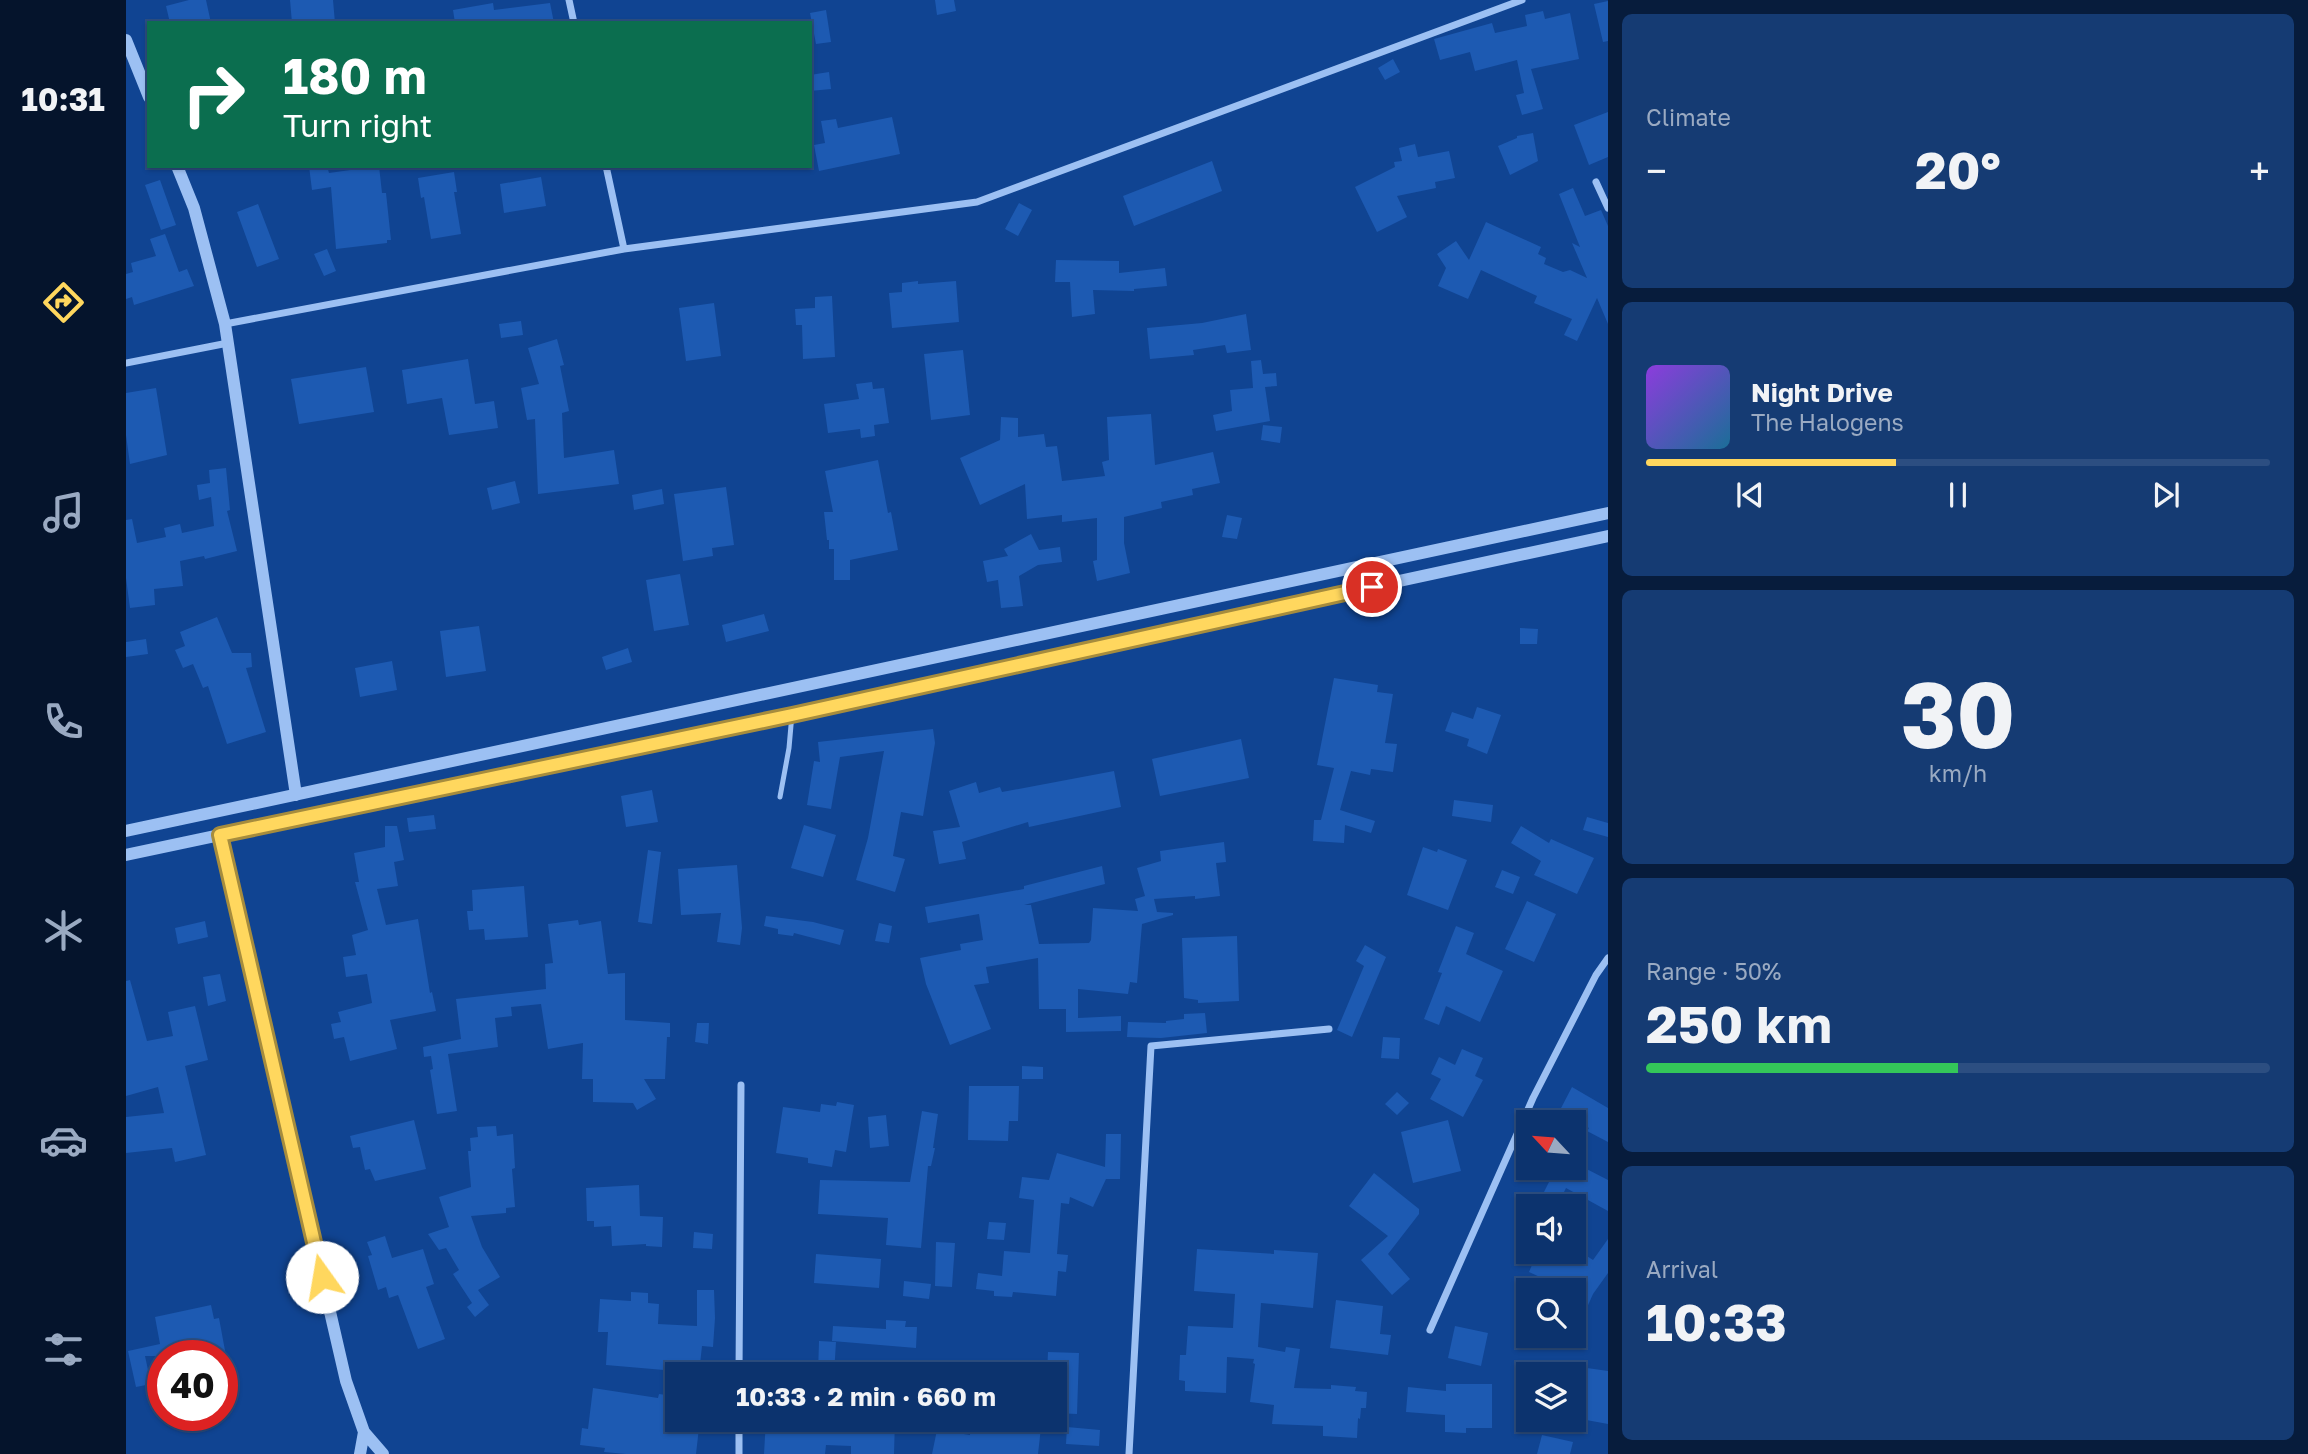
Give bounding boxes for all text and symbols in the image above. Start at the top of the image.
text: 180 m [283,46,427,105]
icon: right [168,49,259,140]
text: 10:31 [21,80,105,118]
text: Climate [1646,103,1731,131]
text: Turn right [283,106,432,144]
text: 20° [1915,138,2001,200]
text: − [1646,148,1667,193]
text: + [2249,148,2270,193]
icon: directions [39,278,88,327]
text: Night Drive [1751,377,1893,408]
text: The Halogens [1751,408,1904,436]
icon: previous [1731,476,1769,514]
icon: pause [1939,476,1977,514]
icon: next [2147,476,2185,514]
icon: music [39,488,88,537]
pin [1342,557,1402,617]
icon: arrive [1353,568,1391,606]
text: 30 [1901,659,2015,768]
icon: phone [39,697,88,746]
text: km/h [1929,759,1987,787]
icon: climate [39,906,88,955]
text: Range · 50% [1646,957,1781,985]
text: 250 km [1646,992,1832,1054]
north arrow [1516,1110,1586,1180]
map controls [1516,1110,1586,1432]
icon: car [39,1116,88,1165]
button: sound [1516,1194,1586,1264]
position arrow [285,1240,359,1314]
text: Arrival [1646,1255,1718,1283]
button: search [1516,1278,1586,1348]
text: 10:33 [1646,1290,1787,1352]
icon: filters [39,1325,88,1374]
speed limit sign: 40 [147,1340,238,1431]
button: layers [1516,1362,1586,1432]
text: 10:33 · 2 min · 660 m [736,1381,996,1412]

